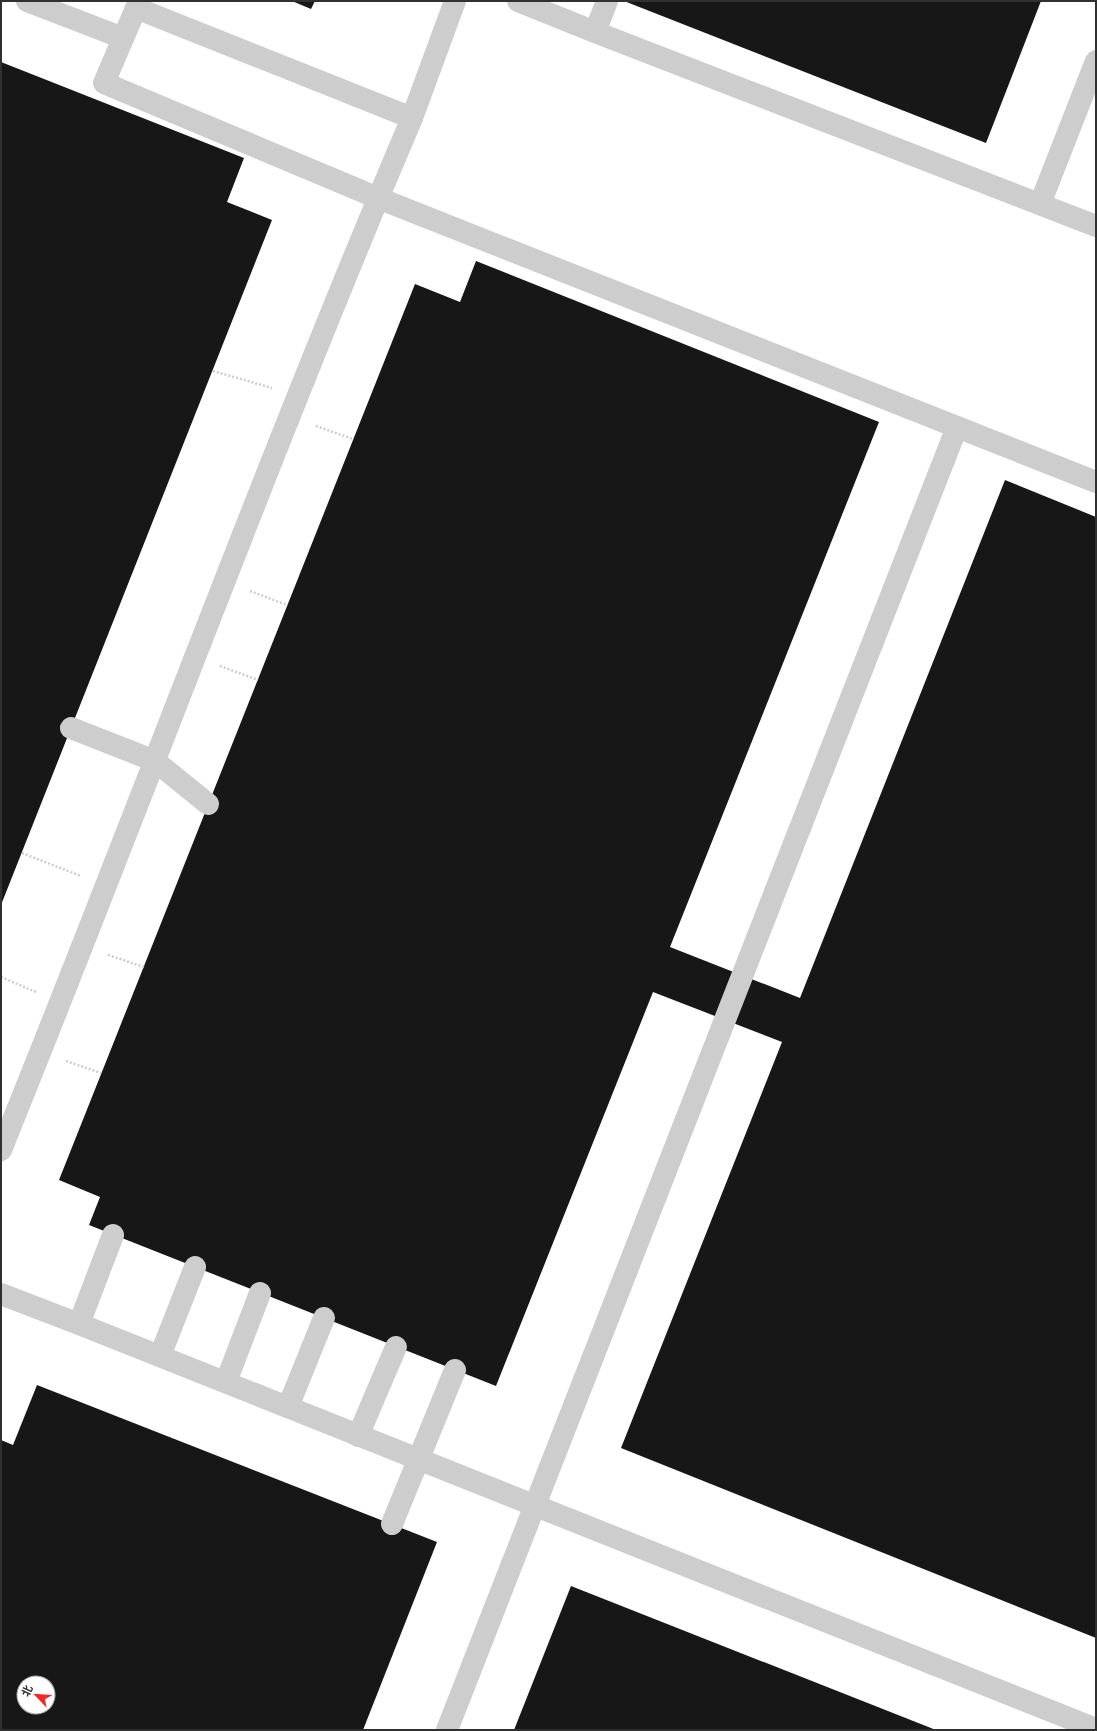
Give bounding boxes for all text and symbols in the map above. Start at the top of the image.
north arrow [16,1675,56,1715]
text: 北 [19,1683,35,1698]

